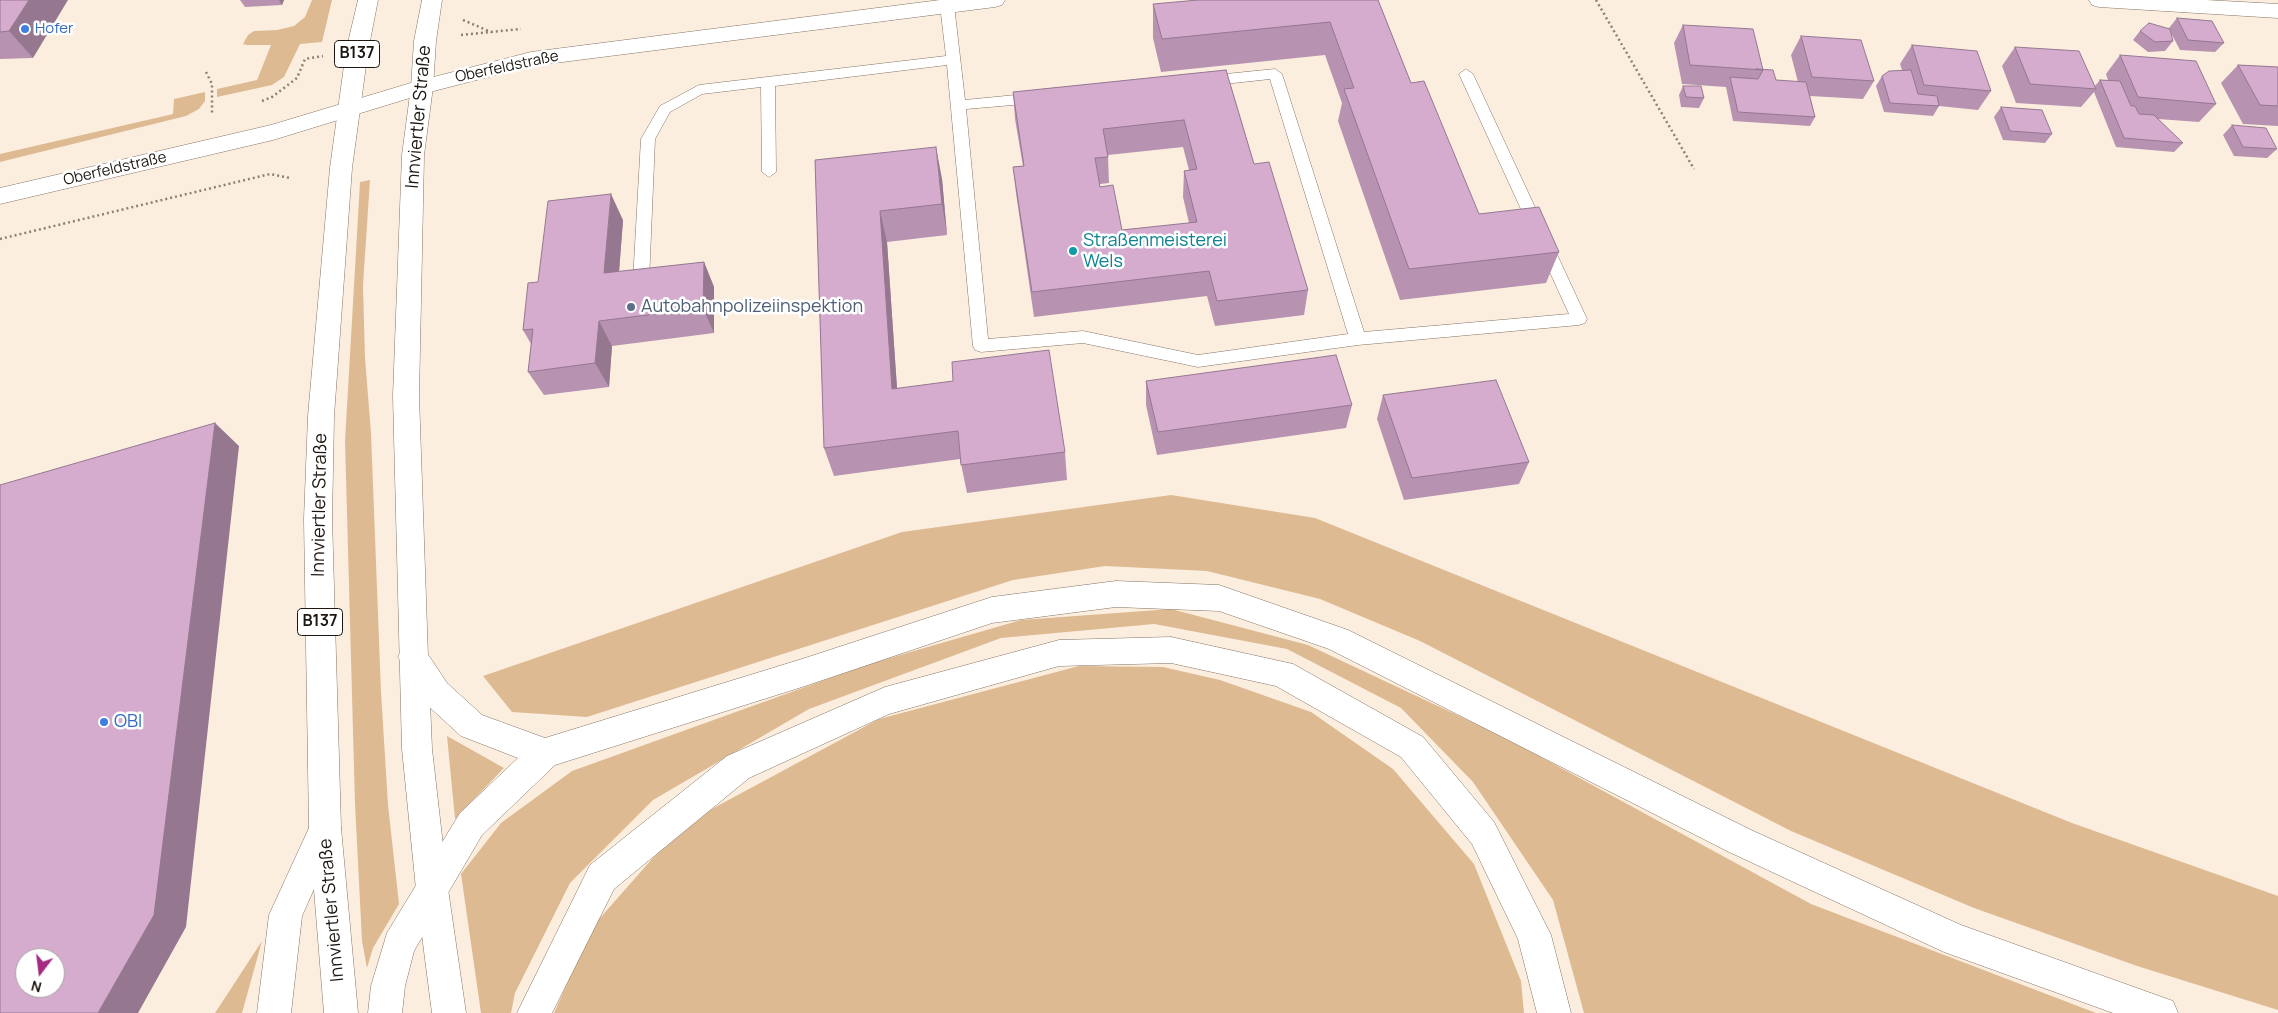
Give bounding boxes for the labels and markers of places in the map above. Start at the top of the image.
place label: Hofer [35,20,73,38]
marker: Hofer [19,23,31,35]
place label: Straßenmeisterei Wels [1083,230,1227,272]
marker: Straßenmeisterei Wels [1067,245,1079,257]
place label: Autobahnpolizeiinspektion [641,296,863,318]
marker: Autobahnpolizeiinspektion [625,301,637,313]
place label: OBI [114,711,142,733]
marker: OBI [98,716,110,728]

